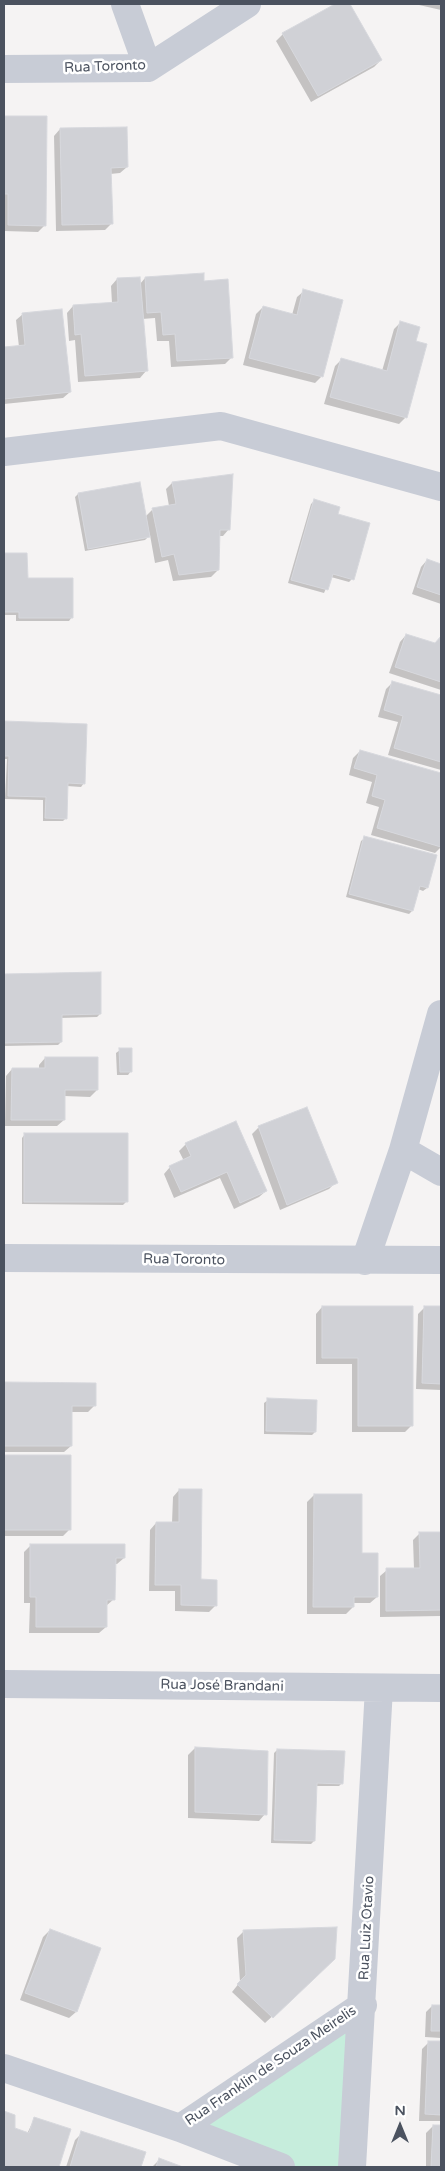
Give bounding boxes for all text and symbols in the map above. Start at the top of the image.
street label: Rua Toronto [64,57,146,77]
street label: Rua Toronto [143,1251,225,1269]
street label: Rua José Brandani [160,1677,284,1695]
street label: Rua Luiz Otavio [356,1875,378,1981]
street label: Rua Franklin de Souza Meirelis [182,2002,360,2130]
north arrow [375,2101,425,2151]
text: N [394,2102,406,2119]

